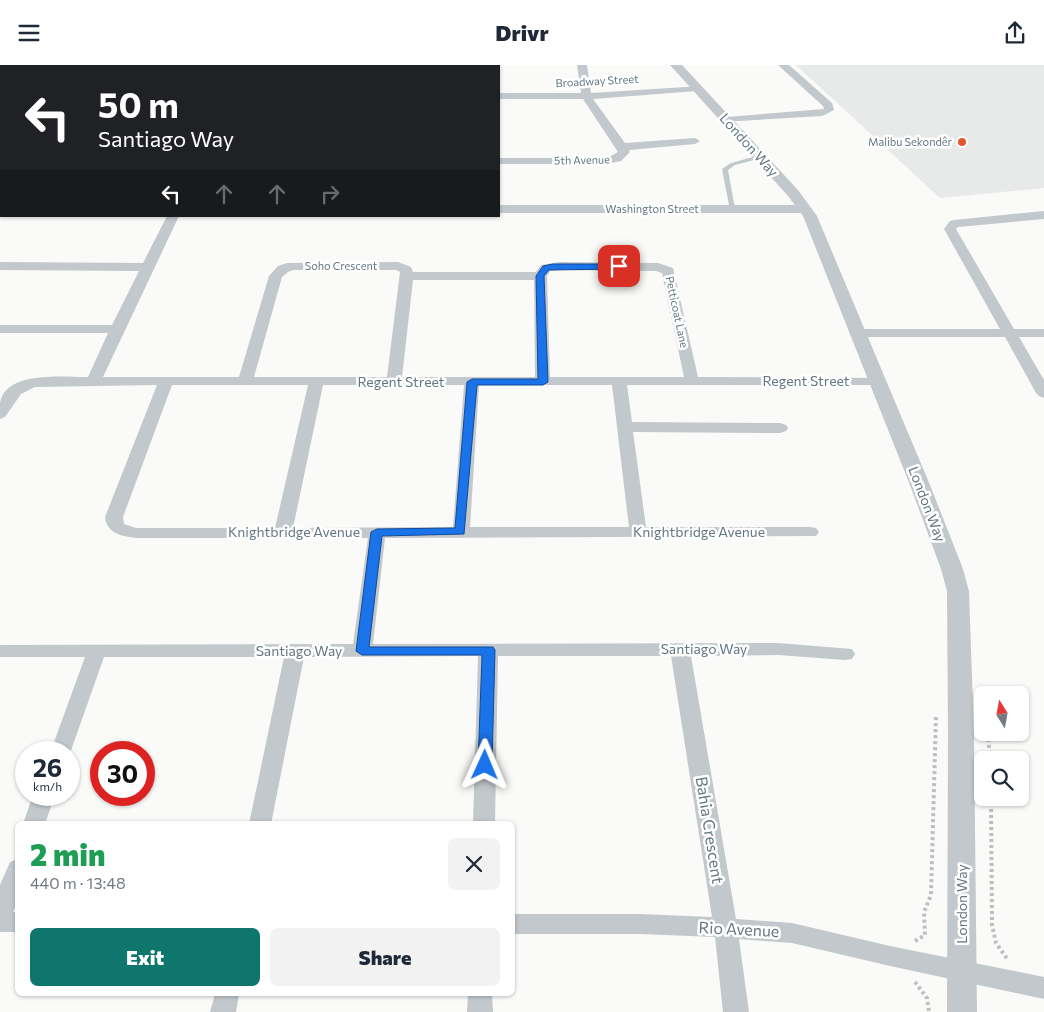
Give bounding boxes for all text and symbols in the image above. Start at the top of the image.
icon: menu [15,19,43,47]
text: Drivr [495,19,549,46]
icon: share [1001,19,1029,47]
street label: Broadway Street [555,72,639,89]
text: 50 m [98,82,179,125]
icon: left [15,85,80,150]
street label: London Way [716,109,782,180]
text: Santiago Way [98,125,234,152]
place label: Malibu Sekondêr [868,135,953,148]
marker: Malibu Sekondêr [956,136,968,148]
street label: 5th Avenue [554,153,610,166]
icon: left [157,180,185,208]
icon: ahead [210,180,238,208]
icon: ahead [263,180,291,208]
icon: right [316,180,344,208]
street label: Washington Street [605,202,699,215]
pin [598,245,640,287]
icon: arrive [605,252,633,280]
street label: Soho Crescent [305,259,378,272]
street label: Petticoat Lane [664,275,691,349]
street label: Regent Street [762,372,850,389]
street label: Regent Street [357,373,445,390]
street label: London Way [905,464,950,544]
street label: Knightbridge Avenue [228,523,360,540]
street label: Knightbridge Avenue [633,523,765,540]
street label: Santiago Way [661,640,747,657]
street label: Santiago Way [256,642,342,659]
north arrow [974,686,1029,741]
map controls [974,686,1029,806]
position arrow [458,738,510,790]
speed limit sign: 30 [90,741,155,806]
button: search [974,751,1029,806]
text: 26 [33,752,62,782]
street label: Bahia Crescent [693,775,728,885]
text: km/h [33,779,62,793]
text: 2 min [30,835,105,872]
button: close [448,838,500,890]
street label: London Way [953,864,970,944]
text: 440 m · 13:48 [30,873,126,892]
street label: Rio Avenue [698,917,780,940]
button: Exit [30,928,260,986]
button: Share [270,928,500,986]

